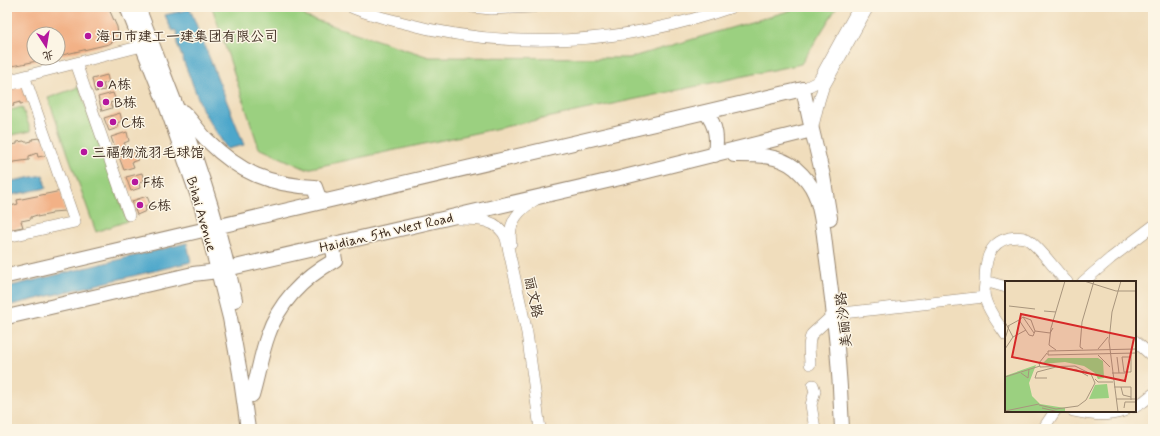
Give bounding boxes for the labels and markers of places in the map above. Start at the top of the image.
place label: 海口市建工一建集团有限公司 [96,28,278,46]
marker: 海口市建工一建集团有限公司 [83,31,93,41]
place label: A栋 [108,76,131,94]
marker: A栋 [95,79,105,89]
place label: B栋 [114,94,137,112]
marker: B栋 [101,97,111,107]
place label: C栋 [121,114,145,132]
marker: C栋 [108,117,118,127]
place label: 三福物流羽毛球馆 [92,144,204,162]
marker: 三福物流羽毛球馆 [79,147,89,157]
place label: F栋 [143,174,164,192]
marker: F栋 [130,177,140,187]
place label: G栋 [148,197,171,215]
marker: G栋 [135,200,145,210]

